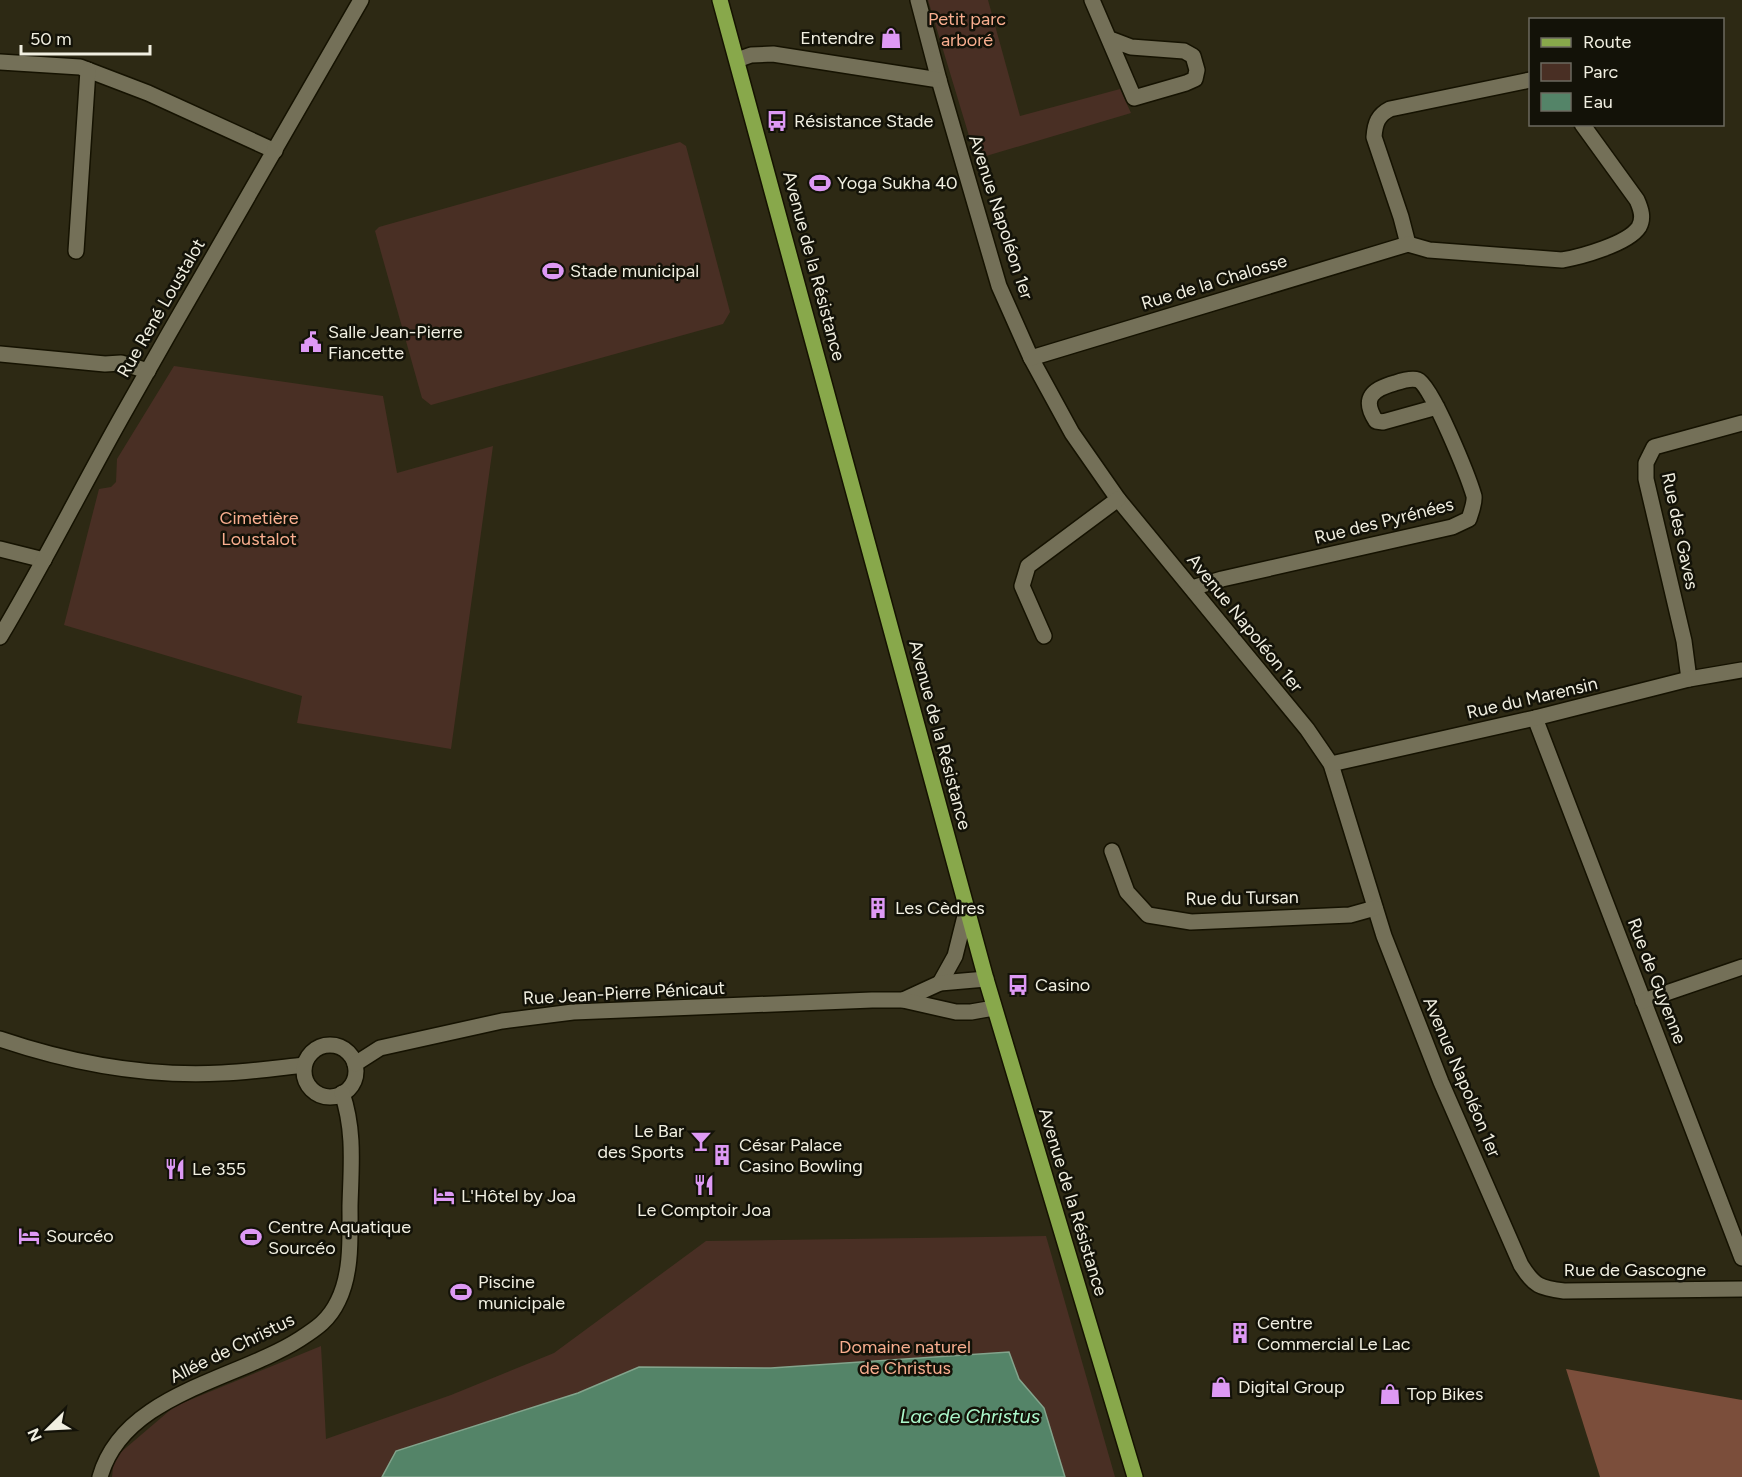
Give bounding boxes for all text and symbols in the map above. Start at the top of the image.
park label: Petit parc arboré [928,8,1006,51]
scale bar [21,18,150,56]
legend [1529,18,1724,126]
shop icon: Entendre [879,26,903,50]
place label: Entendre [800,27,874,49]
text: 50 m [30,28,72,50]
text: Route [1583,31,1632,53]
text: Parc [1583,61,1619,83]
text: Eau [1583,91,1613,113]
bus stop icon: Résistance Stade [765,109,789,133]
place label: Résistance Stade [794,110,934,132]
street label: Avenue Napoléon 1er [964,132,1038,302]
street label: Avenue de la Résistance [778,169,850,363]
sports icon: Yoga Sukha 40 [808,171,832,195]
place label: Yoga Sukha 40 [837,172,958,194]
street label: Rue René Loustalot [112,235,210,381]
street label: Rue de la Chalosse [1138,249,1290,315]
sports icon: Stade municipal [541,259,565,283]
place label: Stade municipal [570,260,699,282]
place label: Salle Jean-Pierre Fiancette [328,321,463,364]
public building icon: Salle Jean-Pierre Fiancette [299,330,323,354]
street label: Rue des Gaves [1657,471,1703,591]
street label: Rue des Pyrénées [1312,493,1456,549]
park label: Cimetière Loustalot [219,507,299,550]
street label: Avenue Napoléon 1er [1182,549,1308,697]
street label: Avenue de la Résistance [904,638,976,832]
street label: Rue du Marensin [1464,672,1600,724]
street label: Rue du Tursan [1185,886,1299,910]
building icon: Les Cèdres [866,896,890,920]
place label: Les Cèdres [895,897,985,919]
street label: Rue de Guyenne [1623,915,1691,1047]
bus stop icon: Casino [1006,973,1030,997]
place label: Casino [1035,974,1090,996]
street label: Rue Jean-Pierre Pénicaut [522,977,726,1009]
street label: Avenue Napoléon 1er [1418,994,1506,1160]
street label: Avenue de la Résistance [1034,1105,1112,1299]
place label: Le Bar des Sports [597,1120,684,1163]
bar icon: Le Bar des Sports [689,1129,713,1153]
place label: César Palace Casino Bowling [739,1134,863,1177]
building icon: César Palace Casino Bowling [710,1143,734,1167]
restaurant icon: Le 355 [163,1157,187,1181]
place label: Le 355 [192,1158,246,1180]
restaurant icon: Le Comptoir Joa [692,1173,716,1197]
hotel icon: L'Hôtel by Joa [432,1184,456,1208]
place label: L'Hôtel by Joa [461,1185,576,1207]
place label: Le Comptoir Joa [637,1199,771,1221]
place label: Centre Aquatique Sourcéo [268,1216,411,1259]
hotel icon: Sourcéo [17,1224,41,1248]
place label: Sourcéo [46,1225,114,1247]
sports icon: Centre Aquatique Sourcéo [239,1225,263,1249]
street label: Rue de Gascogne [1564,1259,1706,1281]
place label: Piscine municipale [478,1271,565,1314]
sports icon: Piscine municipale [449,1280,473,1304]
street label: Allée de Christus [166,1308,298,1388]
place label: Centre Commercial Le Lac [1257,1312,1411,1355]
building icon: Centre Commercial Le Lac [1228,1321,1252,1345]
park label: Domaine naturel de Christus [839,1336,971,1379]
shop icon: Digital Group [1209,1375,1233,1399]
place label: Digital Group [1238,1376,1345,1398]
shop icon: Top Bikes [1378,1382,1402,1406]
place label: Top Bikes [1407,1383,1483,1405]
north arrow [18,1399,78,1459]
water label: Lac de Christus [900,1404,1041,1428]
text: N [24,1425,46,1444]

